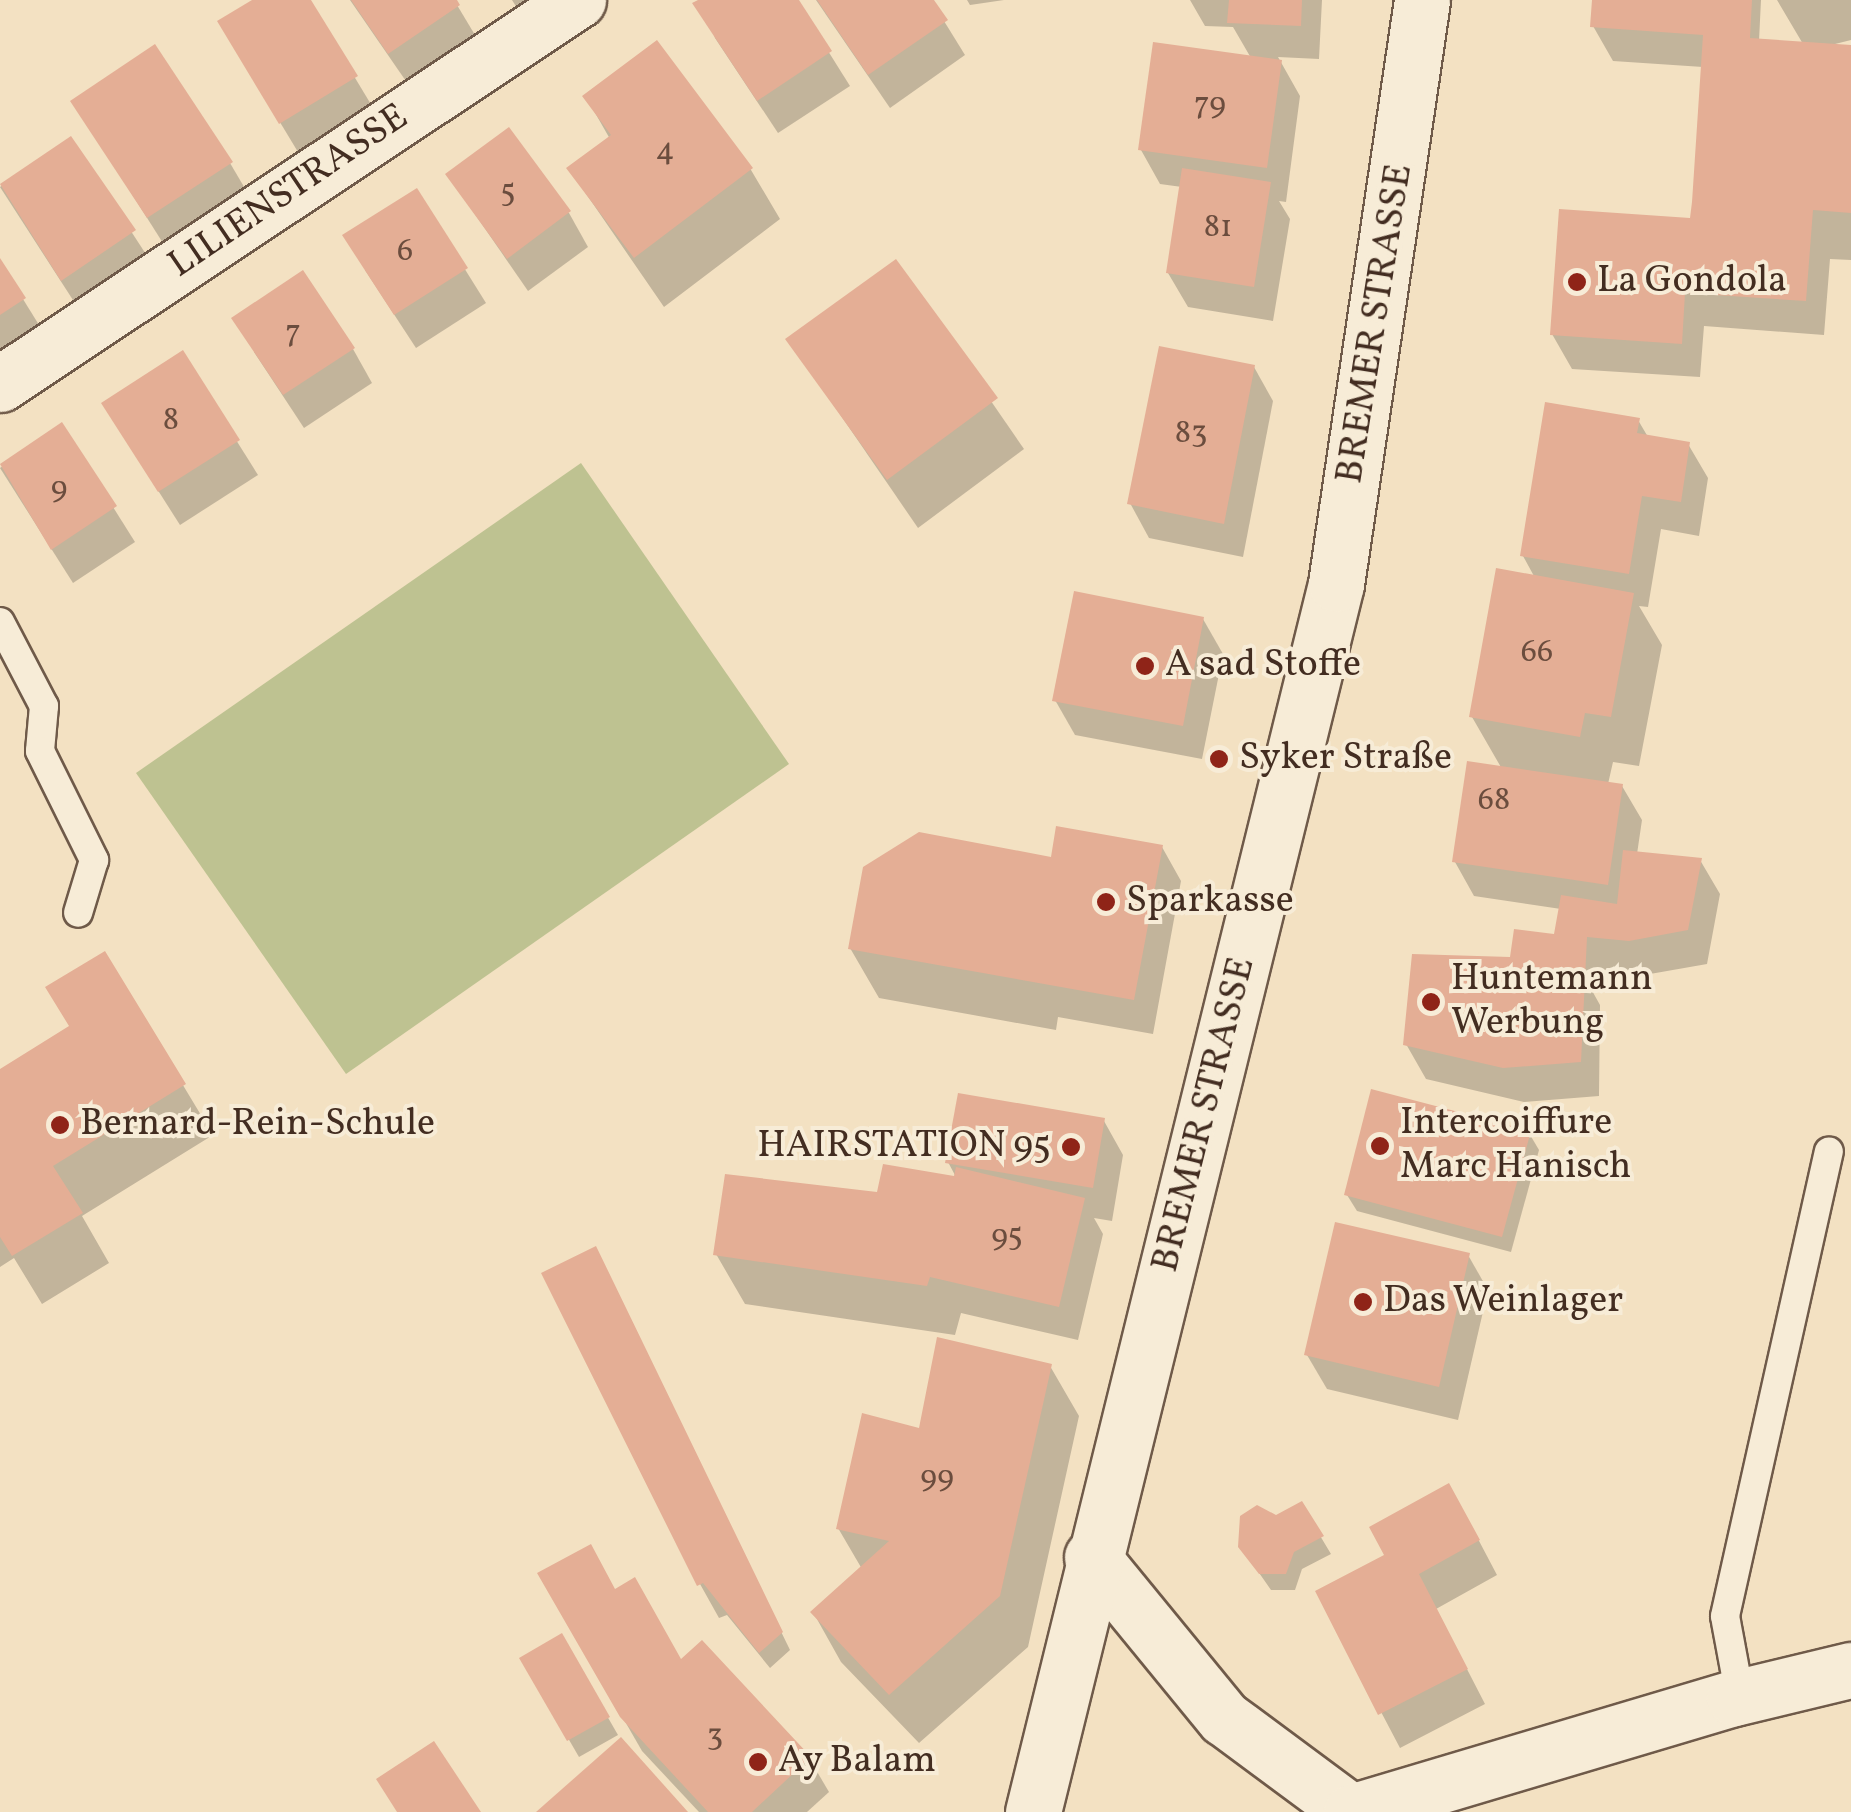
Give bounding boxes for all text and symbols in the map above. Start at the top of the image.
house number: 79 [1194,86,1226,124]
street label: LILIENSTRASSE [161,95,417,289]
house number: 4 [655,132,675,170]
street label: BREMER STRASSE [1328,161,1424,487]
house number: 5 [500,174,516,212]
house number: 81 [1204,209,1232,247]
house number: 6 [397,233,413,271]
place label: La Gondola [1597,259,1787,305]
marker: La Gondola [1566,271,1588,293]
house number: 7 [285,314,301,352]
house number: 8 [163,402,179,440]
house number: 83 [1175,415,1207,453]
house number: 9 [51,470,67,508]
house number: 66 [1521,634,1553,672]
place label: A sad Stoffe [1165,643,1361,689]
marker: A sad Stoffe [1134,655,1156,677]
place label: Syker Straße [1239,736,1452,782]
marker: Syker Straße [1208,748,1230,770]
house number: 68 [1478,782,1510,820]
place label: Sparkasse [1126,879,1294,925]
marker: Sparkasse [1095,891,1117,913]
street label: BREMER STRASSE [1144,953,1266,1277]
place label: Huntemann Werbung [1451,957,1653,1046]
marker: Huntemann Werbung [1420,991,1442,1013]
place label: Intercoiffure Marc Hanisch [1400,1101,1631,1190]
place label: Bernard-Rein-Schule [80,1102,435,1148]
marker: Bernard-Rein-Schule [49,1114,71,1136]
place label: HAIRSTATION 95 [757,1124,1051,1170]
marker: Intercoiffure Marc Hanisch [1369,1135,1391,1157]
marker: HAIRSTATION 95 [1060,1136,1082,1158]
house number: 95 [991,1218,1023,1256]
place label: Das Weinlager [1383,1279,1624,1325]
marker: Das Weinlager [1352,1291,1374,1313]
house number: 99 [920,1459,954,1497]
house number: 3 [707,1718,723,1756]
place label: Ay Balam [778,1739,937,1785]
marker: Ay Balam [747,1751,769,1773]

